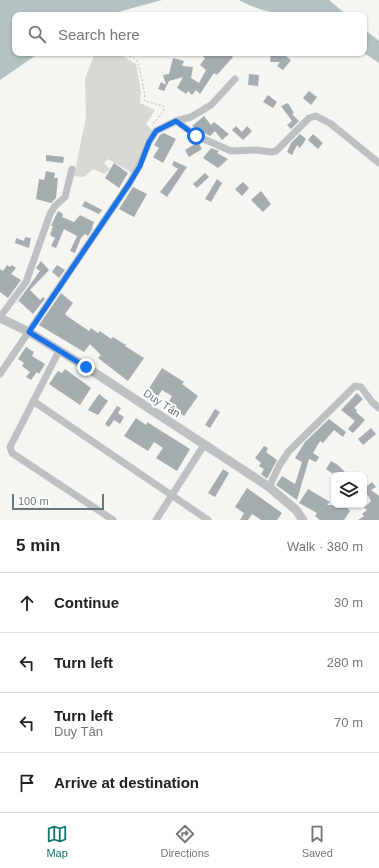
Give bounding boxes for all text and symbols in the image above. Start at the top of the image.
search box [12,12,367,56]
icon: search [26,23,48,45]
text: Search here [58,26,140,43]
route start [187,127,205,145]
route end [77,358,95,376]
street label: Duy Tân [141,387,183,419]
map controls [331,472,367,508]
button: layers [331,472,367,508]
scale bar [12,492,104,511]
text: 100 m [18,495,49,507]
text: 5 min [16,536,60,555]
text: Walk · 380 m [287,539,363,554]
icon: ahead [16,592,38,614]
text: Continue [54,594,119,611]
text: 30 m [334,595,363,610]
icon: left [16,652,38,674]
text: Turn left [54,654,113,671]
text: 280 m [327,655,363,670]
text: Turn left [54,707,113,724]
icon: left [16,712,38,734]
text: 70 m [334,715,363,730]
text: Duy Tân [54,724,103,739]
icon: arrive [16,772,38,794]
text: Arrive at destination [54,774,199,791]
tab: Map [46,823,68,859]
tab: Directions [160,823,209,859]
tab: Saved [302,823,333,859]

